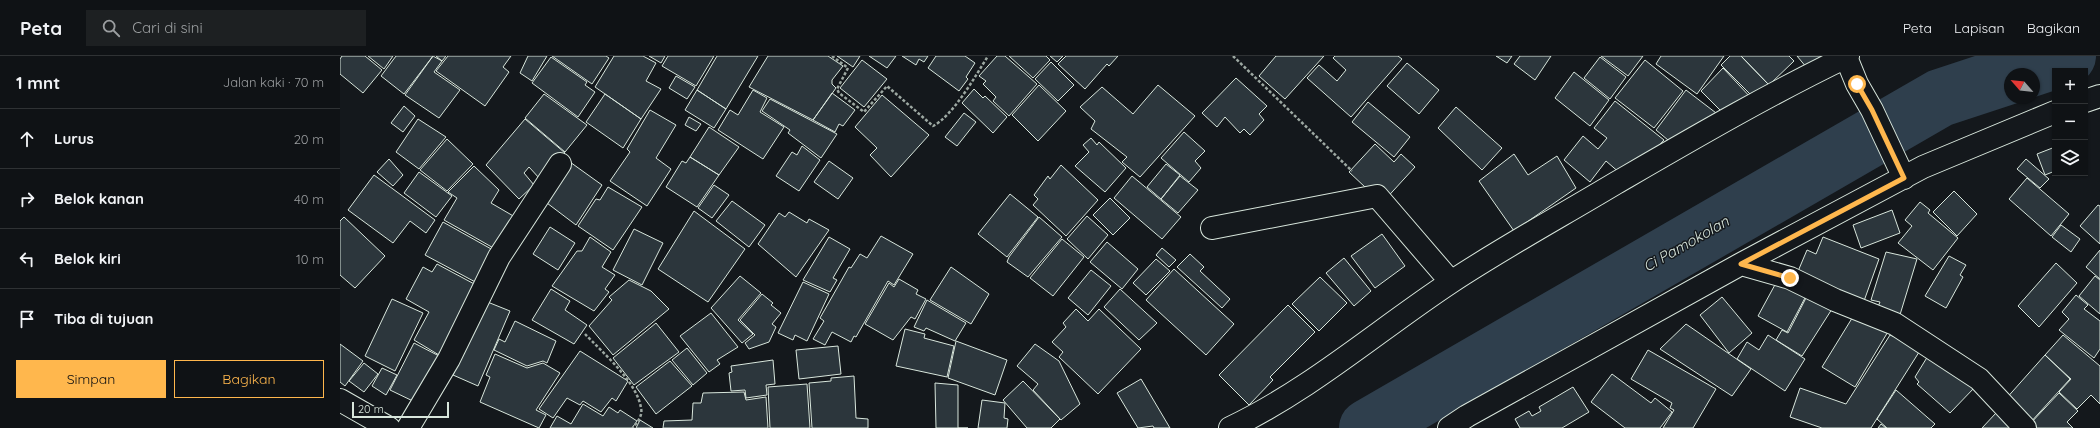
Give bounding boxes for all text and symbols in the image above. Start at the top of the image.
search box [86,10,366,46]
text: Peta [20,16,62,40]
icon: search [100,17,122,39]
text: Cari di sini [132,18,203,37]
text: Peta [1903,19,1932,37]
text: Lapisan [1954,19,2005,37]
text: Bagikan [2027,19,2080,37]
north arrow [2004,68,2040,104]
map controls [2052,68,2088,176]
button: + [2052,68,2088,104]
text: 1 mnt [16,72,60,93]
text: Jalan kaki · 70 m [223,74,324,90]
route start [1848,75,1866,93]
button: − [2052,104,2088,140]
icon: ahead [16,128,38,150]
text: Lurus [54,129,94,148]
text: 20 m [294,131,324,147]
button: layers [2052,140,2088,176]
icon: right [16,188,38,210]
text: Belok kanan [54,189,144,208]
text: 40 m [294,191,324,207]
water label: Ci Pamokolan [1640,211,1732,276]
icon: left [16,248,38,270]
text: Belok kiri [54,249,121,268]
text: 10 m [296,251,324,267]
route end [1781,269,1799,287]
icon: arrive [16,308,38,330]
text: Tiba di tujuan [54,309,153,328]
button: Simpan [16,360,166,398]
button: Bagikan [174,360,324,398]
scale bar [352,400,449,419]
text: 20 m [358,402,384,416]

